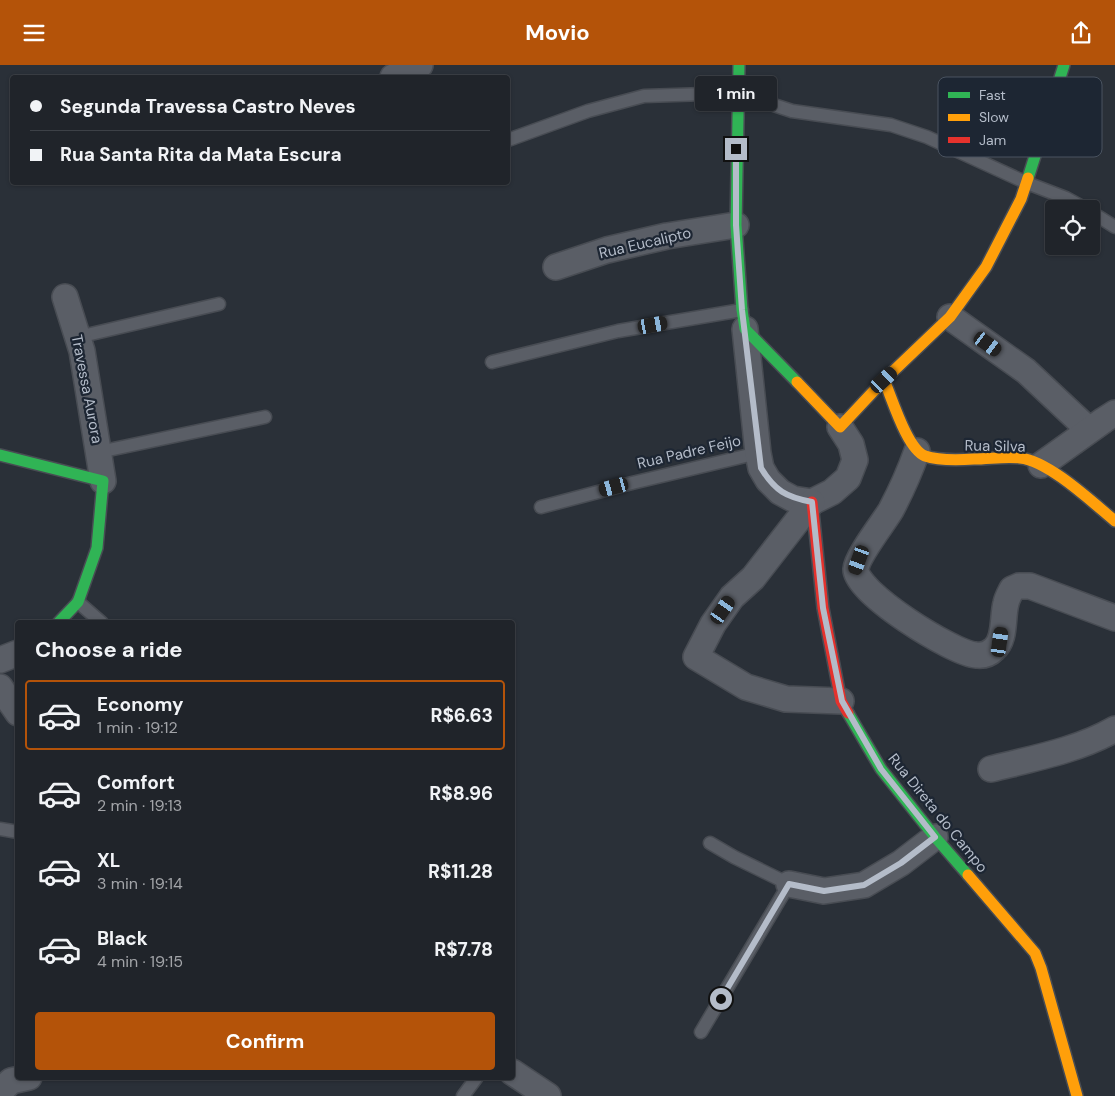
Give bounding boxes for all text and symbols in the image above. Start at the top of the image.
text: Movio [525,18,590,47]
icon: menu [20,19,48,47]
icon: share [1067,19,1095,47]
callout: 1 min [695,77,777,111]
legend [938,77,1102,157]
text: 1 min [717,83,755,104]
text: Fast [979,86,1006,104]
text: Segunda Travessa Castro Neves [60,94,356,119]
text: Slow [979,108,1009,126]
text: Jam [979,131,1006,149]
route end [725,138,747,160]
text: Rua Santa Rita da Mata Escura [60,142,342,167]
map controls [1045,200,1100,255]
button: locate [1045,200,1100,255]
street label: Rua Eucalipto [597,223,693,263]
car [636,315,669,335]
car [971,329,1004,359]
street label: Travessa Aurora [67,333,107,445]
car [867,364,900,396]
street label: Rua Padre Feijo [635,430,743,474]
street label: Rua Silva [964,435,1026,457]
car [597,476,630,498]
car [846,543,871,577]
car [708,593,737,627]
car [990,626,1009,658]
text: Choose a ride [35,635,183,664]
text: Economy [97,692,184,717]
icon: car [37,693,82,738]
text: R$6.63 [430,703,493,728]
text: 1 min · 19:12 [97,717,178,738]
street label: Rua Direta do Campo [884,749,992,877]
text: Comfort [97,770,175,795]
icon: car [37,771,82,816]
text: R$8.96 [429,781,493,806]
text: 2 min · 19:13 [97,795,182,816]
text: XL [97,848,120,873]
icon: car [37,849,82,894]
text: R$11.28 [428,859,493,884]
text: 3 min · 19:14 [97,873,183,894]
text: Black [97,926,148,951]
icon: car [37,927,82,972]
text: R$7.78 [434,937,493,962]
text: 4 min · 19:15 [97,951,183,972]
route start [710,988,732,1010]
button: Confirm [35,1012,495,1070]

